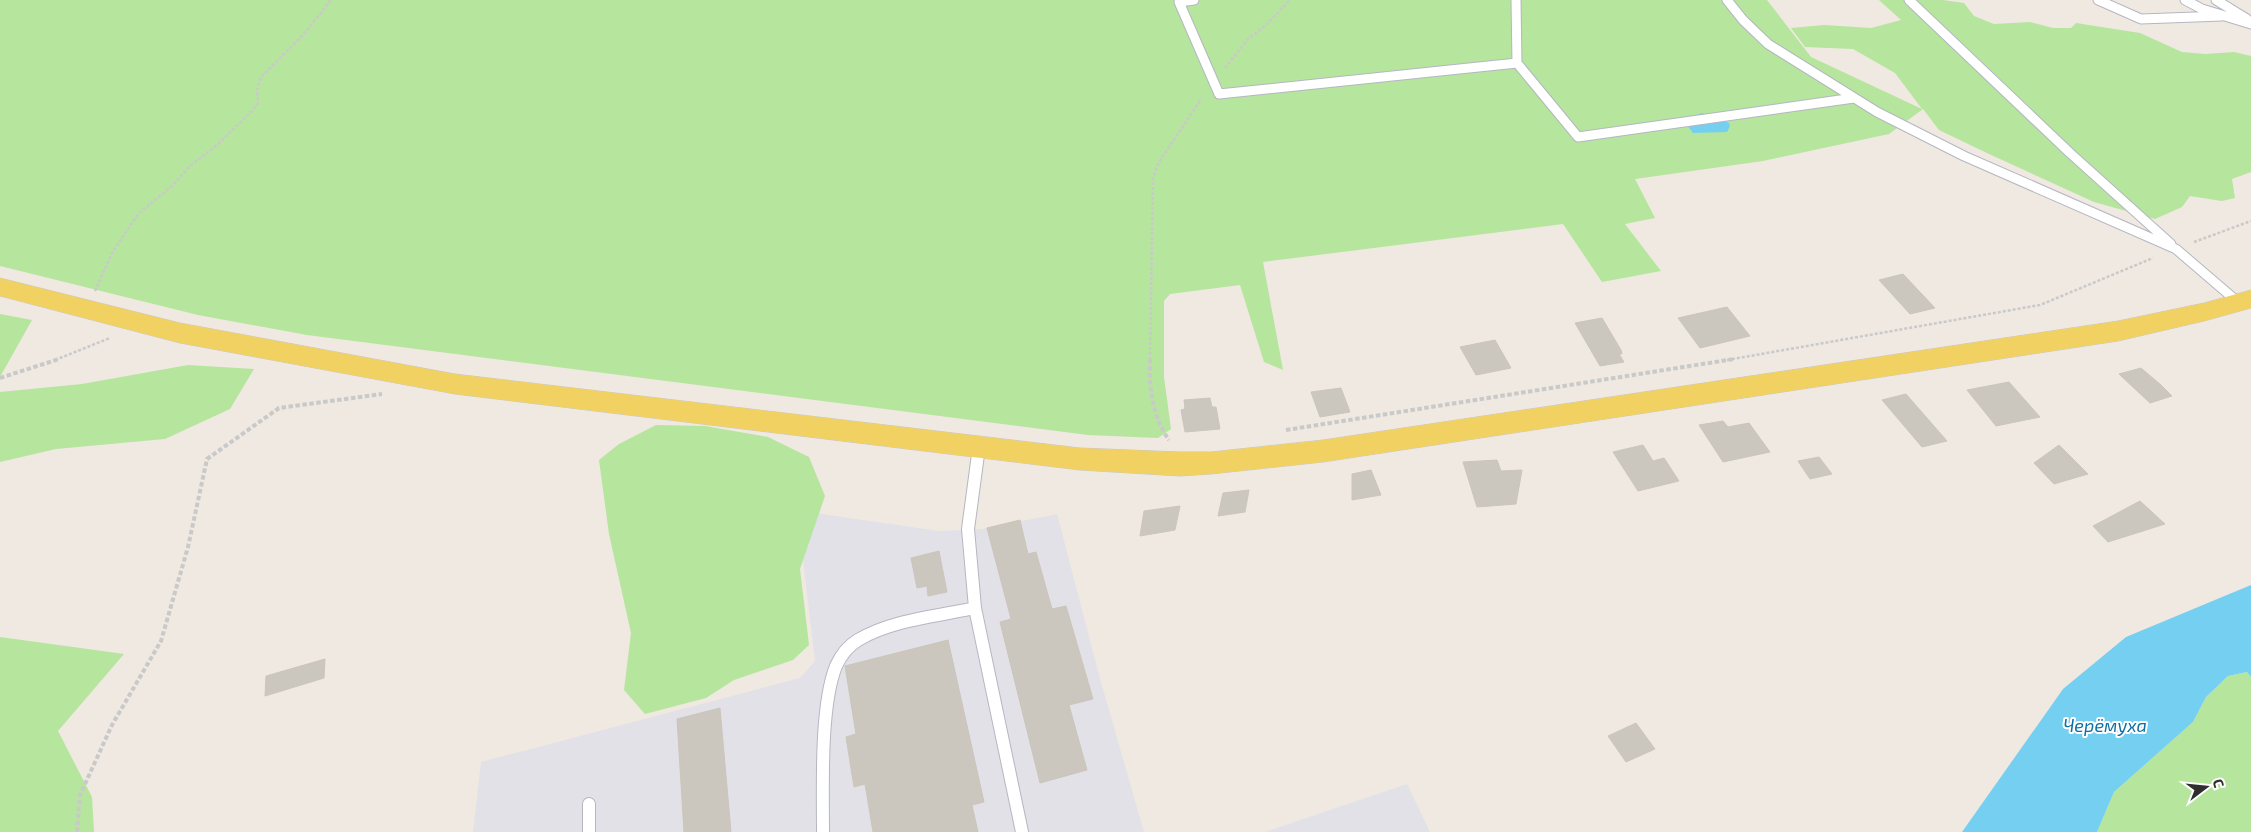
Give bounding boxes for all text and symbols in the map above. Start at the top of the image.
water label: Черёмуха [2063,714,2147,736]
north arrow [2181,762,2231,812]
text: С [2210,777,2228,790]

